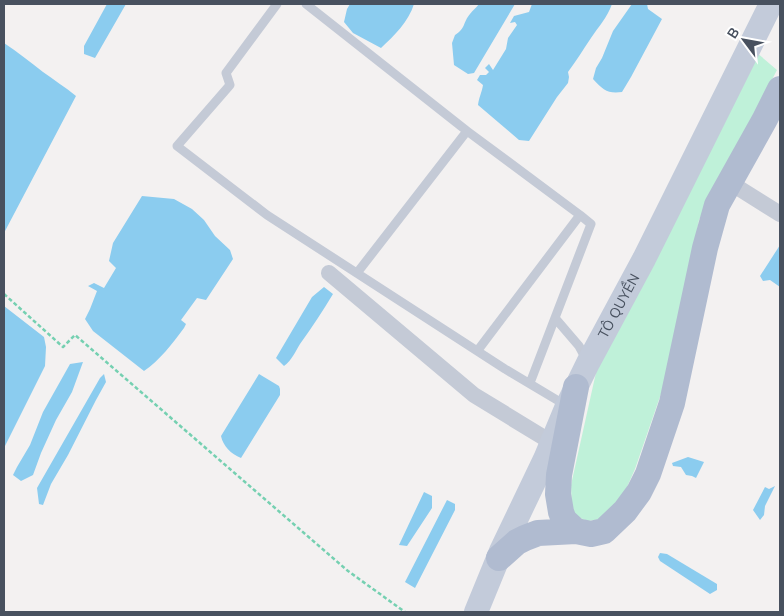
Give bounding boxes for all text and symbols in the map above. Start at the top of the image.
north arrow [719,15,769,65]
text: B [723,24,743,42]
street label: TÔ QUYỀN [594,270,643,341]

